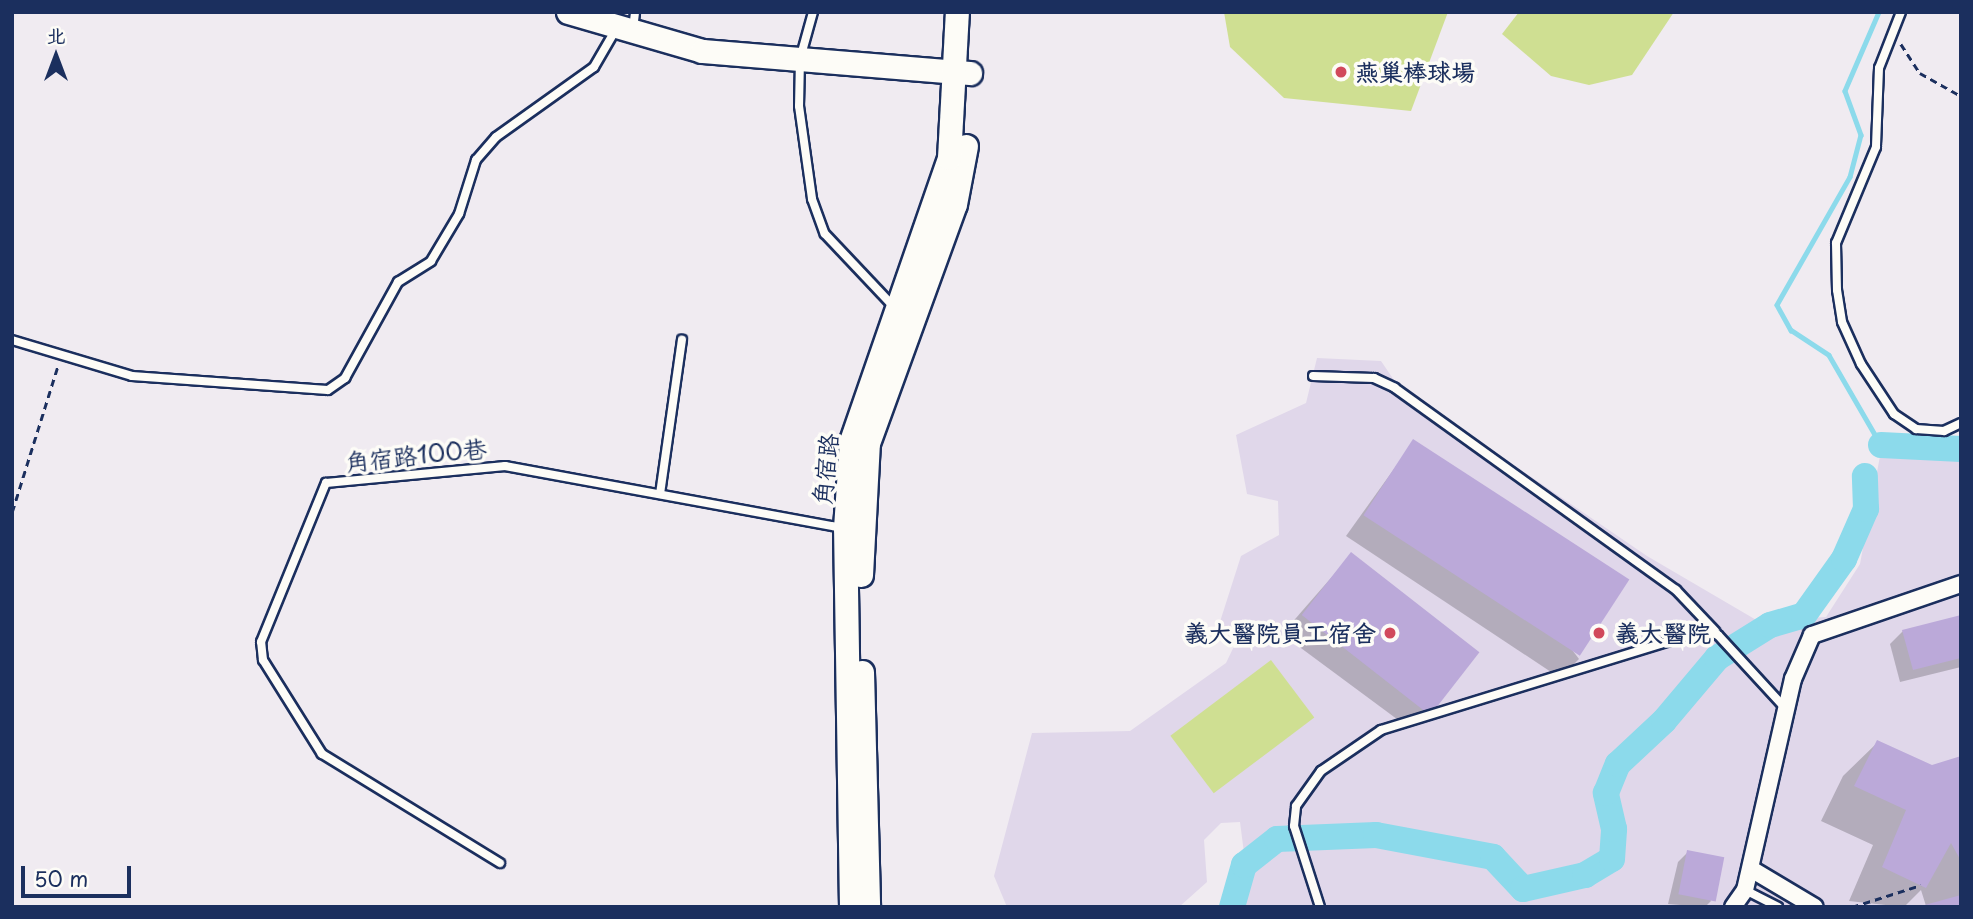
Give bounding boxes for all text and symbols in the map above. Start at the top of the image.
north arrow [21,21,91,91]
text: 北 [46,21,66,49]
place label: 燕巢棒球場 [1355,58,1475,86]
marker: 燕巢棒球場 [1333,64,1349,80]
street label: 角宿路 [807,432,843,506]
street label: 角宿路100巷 [344,433,488,477]
place label: 義大醫院員工宿舍 [1184,619,1376,647]
place label: 義大醫院 [1615,619,1711,647]
marker: 義大醫院 [1589,623,1609,643]
marker: 義大醫院員工宿舍 [1382,625,1398,641]
scale bar [24,852,135,896]
text: 50 m [34,862,88,894]

